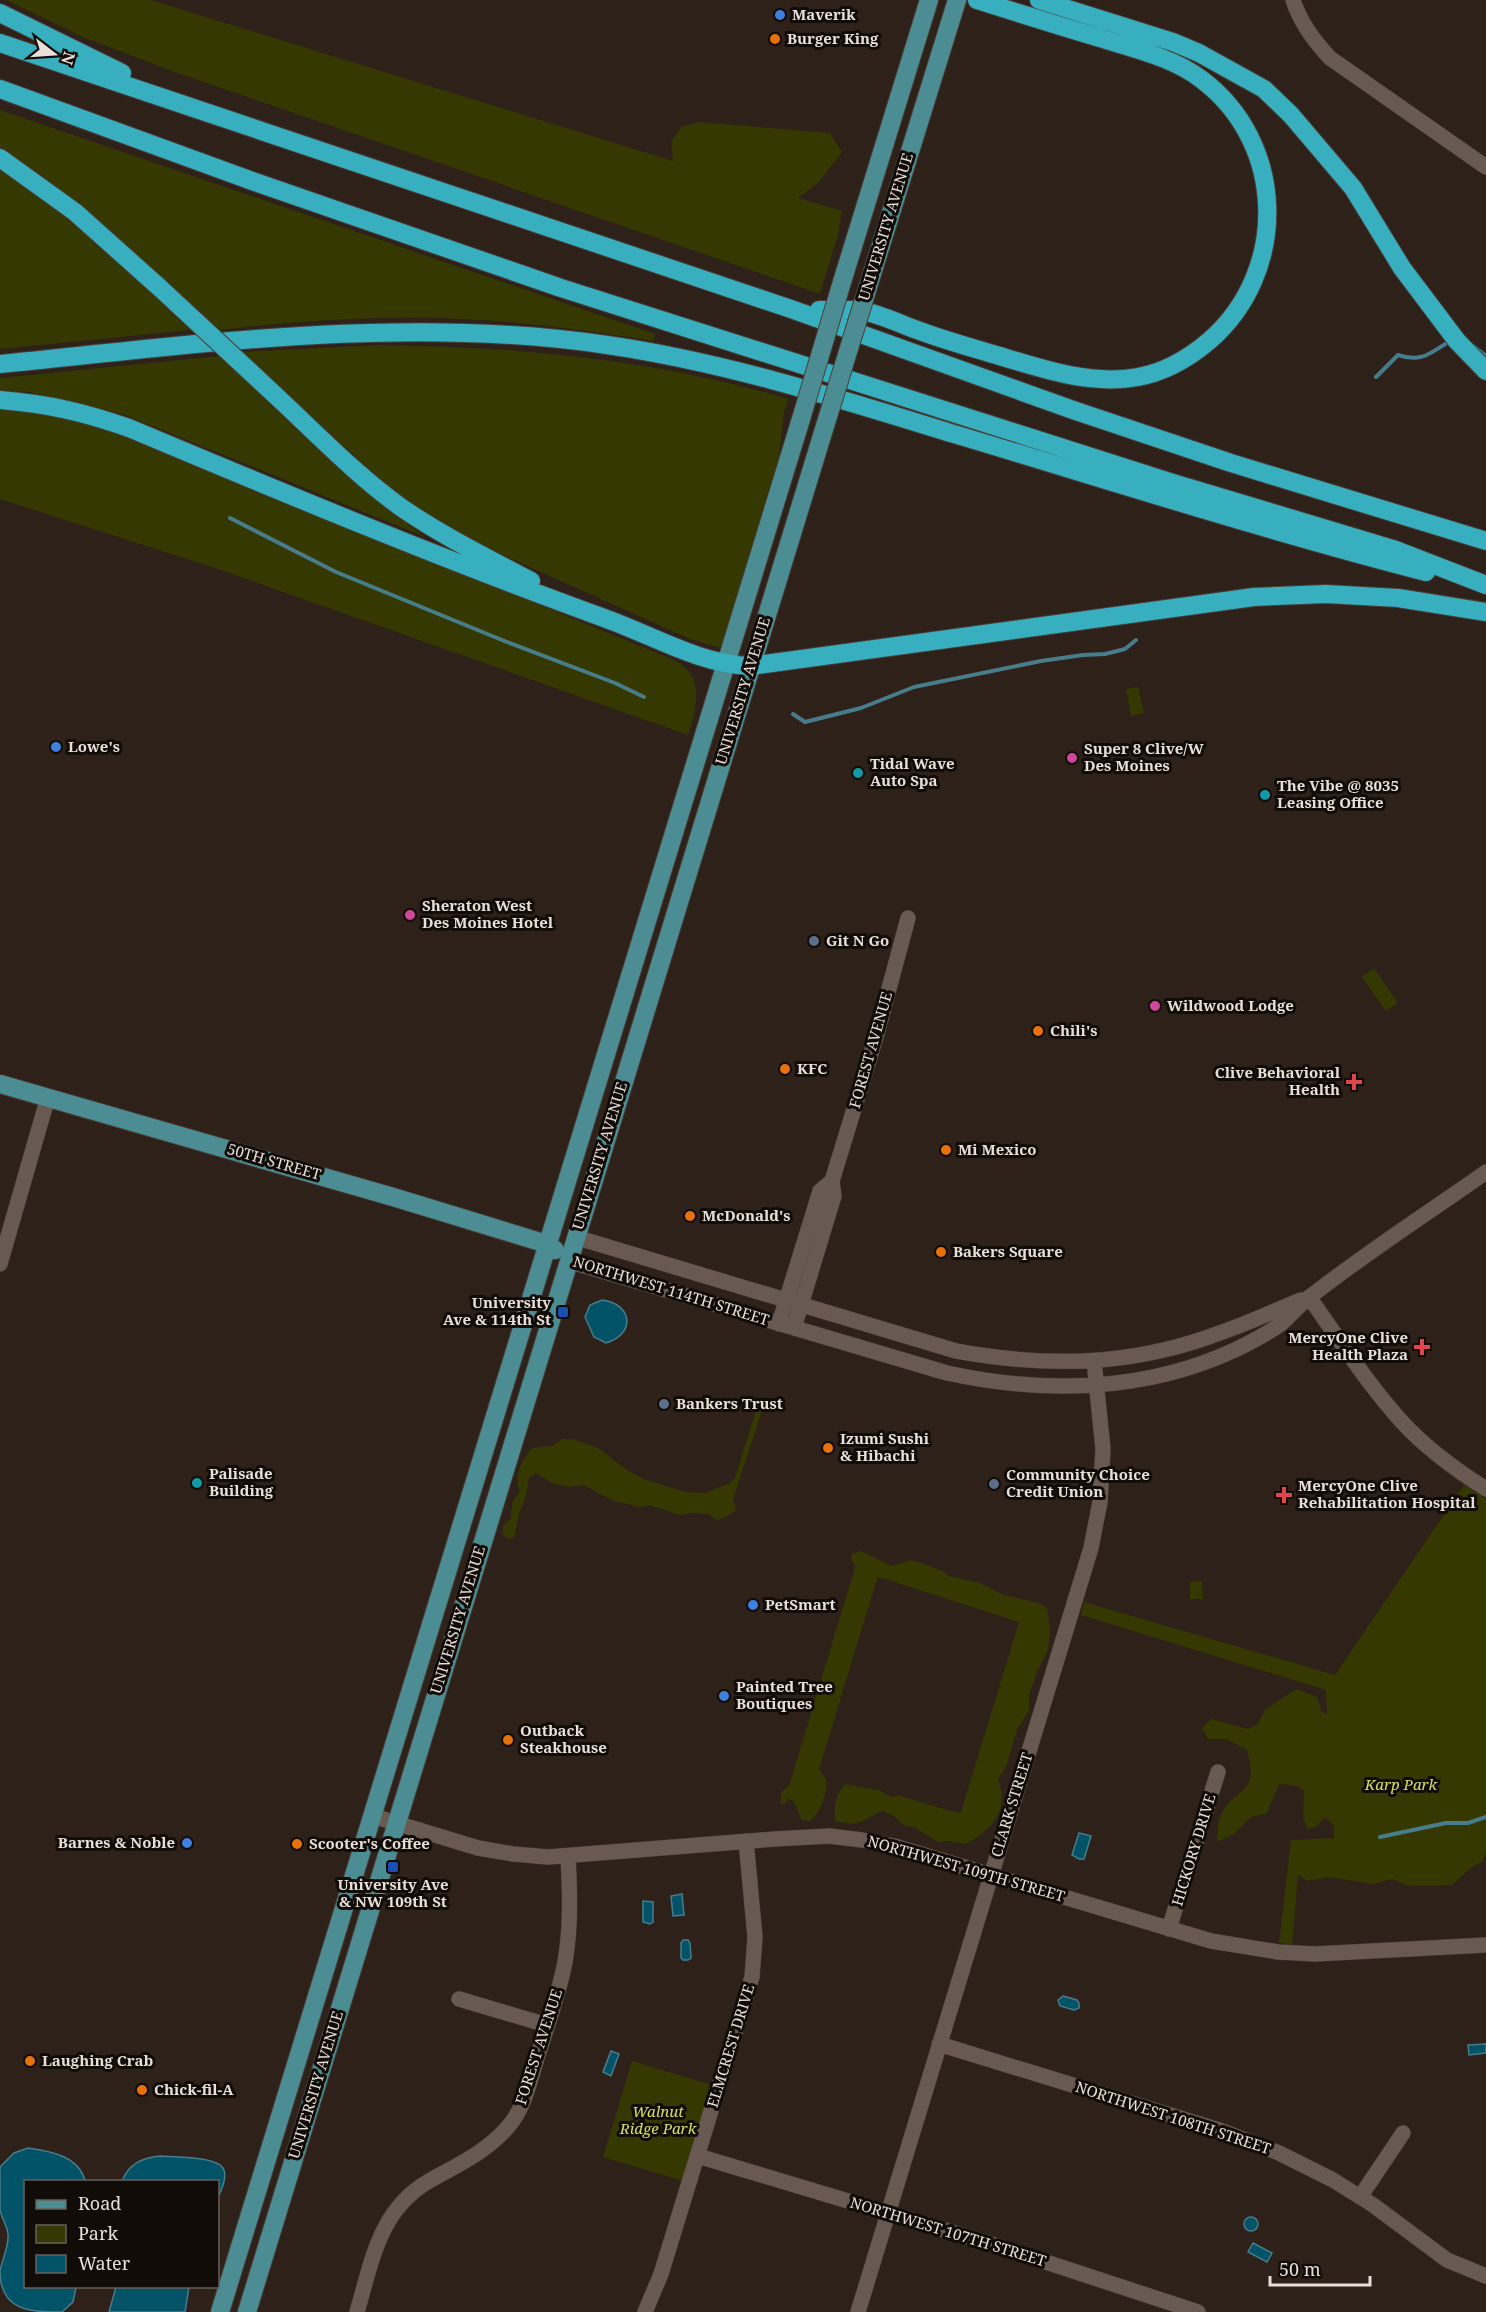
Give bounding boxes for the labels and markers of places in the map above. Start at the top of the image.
place label: Maverik [792,4,856,24]
marker: Maverik [773,8,787,22]
place label: Burger King [787,28,879,48]
marker: Burger King [768,32,782,46]
place label: Lowe's [68,736,120,756]
place label: Super 8 Clive/W Des Moines [1084,738,1204,775]
marker: Lowe's [49,740,63,754]
marker: Super 8 Clive/W Des Moines [1065,751,1079,765]
place label: Tidal Wave Auto Spa [870,753,955,790]
marker: Tidal Wave Auto Spa [851,766,865,780]
place label: The Vibe @ 8035 Leasing Office [1277,775,1399,812]
marker: The Vibe @ 8035 Leasing Office [1258,788,1272,802]
place label: Sheraton West Des Moines Hotel [422,895,554,932]
marker: Sheraton West Des Moines Hotel [403,908,417,922]
place label: Git N Go [826,930,889,950]
marker: Git N Go [807,934,821,948]
place label: Wildwood Lodge [1167,995,1294,1015]
marker: Wildwood Lodge [1148,999,1162,1013]
place label: Chili's [1050,1020,1097,1040]
marker: Chili's [1031,1024,1045,1038]
place label: KFC [797,1058,827,1078]
marker: KFC [778,1062,792,1076]
place label: Clive Behavioral Health [1215,1062,1341,1099]
marker: Clive Behavioral Health [1345,1073,1363,1091]
place label: Mi Mexico [958,1139,1036,1159]
marker: Mi Mexico [939,1143,953,1157]
place label: McDonald's [702,1205,791,1225]
marker: McDonald's [683,1209,697,1223]
place label: Bakers Square [953,1241,1063,1261]
marker: Bakers Square [934,1245,948,1259]
place label: University Ave & 114th St [443,1292,551,1329]
marker: University Ave & 114th St [556,1305,570,1319]
place label: MercyOne Clive Health Plaza [1288,1327,1408,1364]
marker: MercyOne Clive Health Plaza [1413,1338,1431,1356]
place label: Bankers Trust [676,1393,783,1413]
marker: Bankers Trust [657,1397,671,1411]
place label: Izumi Sushi & Hibachi [840,1428,930,1465]
marker: Izumi Sushi & Hibachi [821,1441,835,1455]
place label: Palisade Building [209,1463,274,1500]
place label: Community Choice Credit Union [1006,1464,1150,1501]
place label: MercyOne Clive Rehabilitation Hospital [1298,1475,1476,1512]
marker: Palisade Building [190,1476,204,1490]
marker: Community Choice Credit Union [987,1477,1001,1491]
marker: MercyOne Clive Rehabilitation Hospital [1275,1486,1293,1504]
place label: PetSmart [765,1594,836,1614]
marker: PetSmart [746,1598,760,1612]
place label: Painted Tree Boutiques [736,1676,833,1713]
marker: Painted Tree Boutiques [717,1689,731,1703]
place label: Outback Steakhouse [520,1720,607,1757]
marker: Outback Steakhouse [501,1733,515,1747]
place label: Barnes & Noble [58,1832,175,1852]
place label: Scooter's Coffee [309,1833,430,1853]
marker: Barnes & Noble [180,1836,194,1850]
marker: Scooter's Coffee [290,1837,304,1851]
marker: University Ave & NW 109th St [386,1860,400,1874]
place label: University Ave & NW 109th St [337,1874,449,1911]
place label: Laughing Crab [42,2050,153,2070]
marker: Laughing Crab [23,2054,37,2068]
place label: Chick-fil-A [154,2079,234,2099]
marker: Chick-fil-A [135,2083,149,2097]

